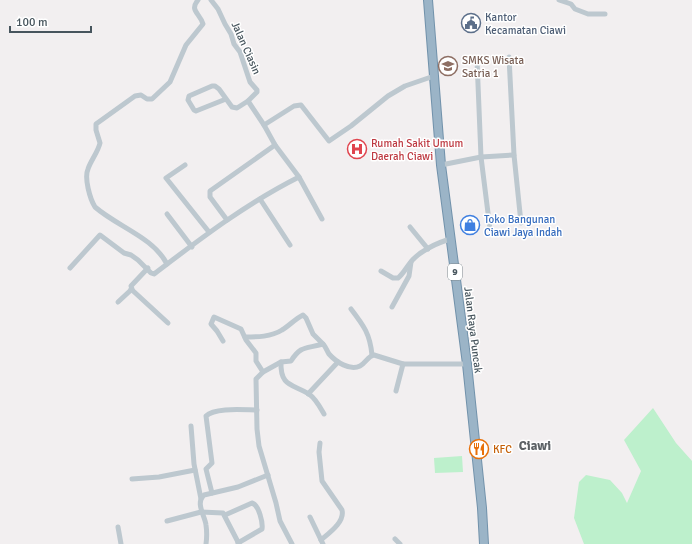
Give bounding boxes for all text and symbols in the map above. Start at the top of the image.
scale bar [10,8,91,34]
place label: Kantor Kecamatan Ciawi [485,11,566,37]
public building icon: Kantor Kecamatan Ciawi [460,12,482,34]
text: 100 m [16,15,48,30]
street label: Jalan Ciasin [229,20,263,76]
place label: SMKS Wisata Satria 1 [462,54,524,80]
school or university icon: SMKS Wisata Satria 1 [437,55,459,77]
place label: Rumah Sakit Umum Daerah Ciawi [371,137,464,163]
hospital icon: Rumah Sakit Umum Daerah Ciawi [346,138,368,160]
place label: Toko Bangunan Ciawi Jaya Indah [484,213,562,239]
shop icon: Toko Bangunan Ciawi Jaya Indah [459,214,481,236]
road number: 9 [448,264,462,280]
street label: Jalan Raya Puncak [461,286,485,374]
restaurant icon: KFC [468,438,490,460]
district label: Ciawi [519,438,551,454]
place label: KFC [493,443,512,456]

